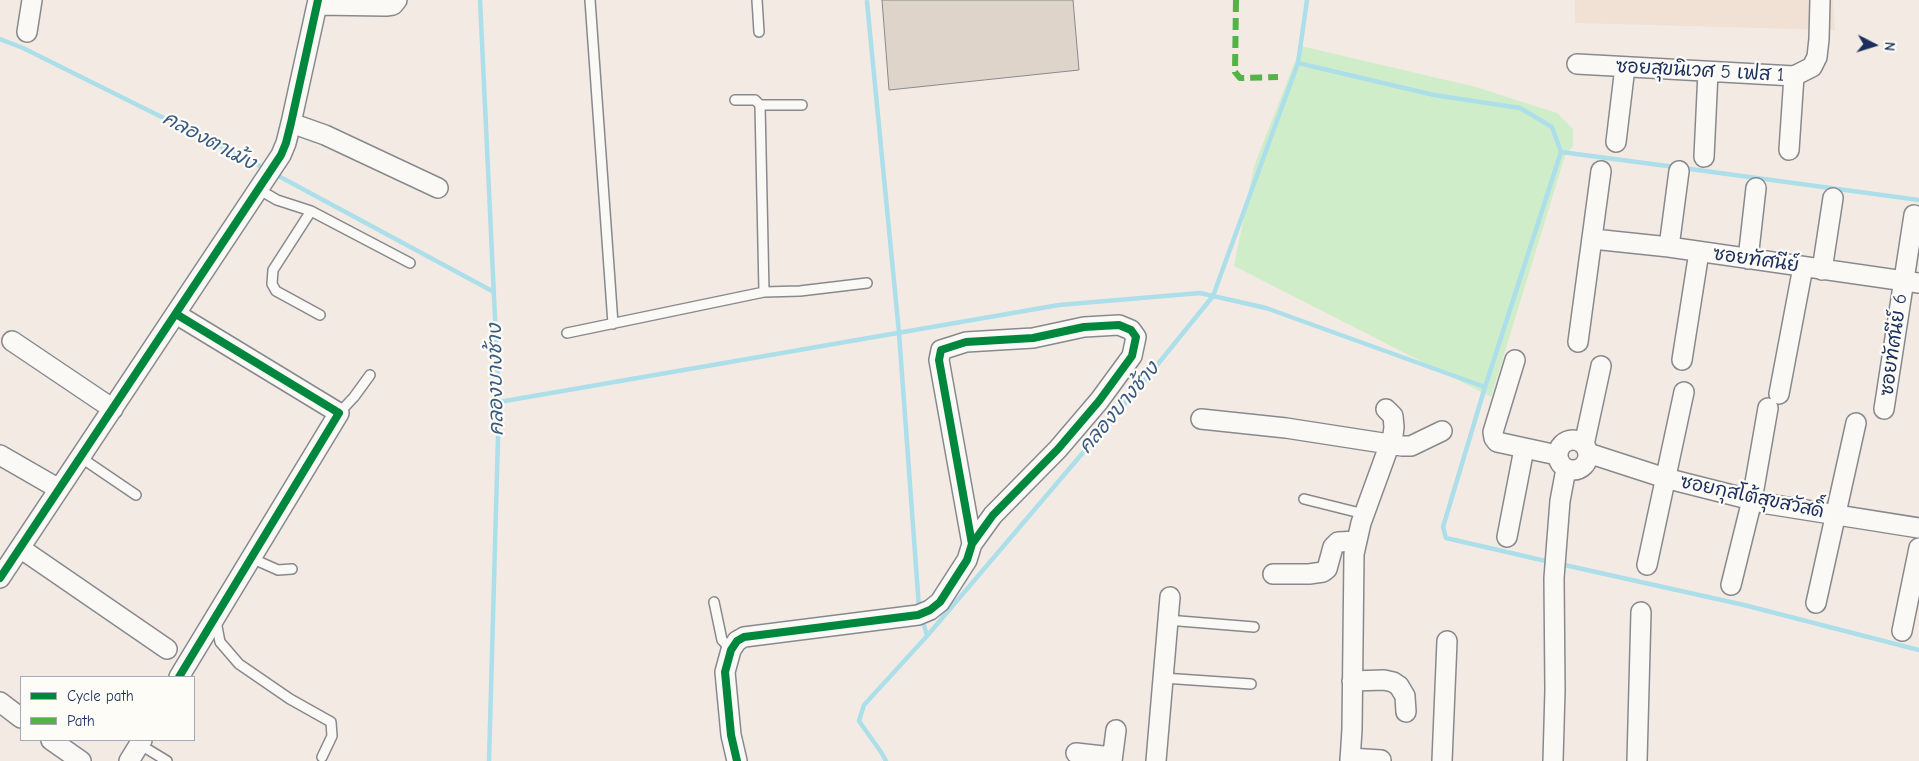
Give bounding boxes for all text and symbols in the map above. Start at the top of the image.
north arrow [1849,20,1899,70]
text: N [1881,41,1898,52]
street label: ซอยสุขนิเวศ 5 เฟส 1 [1615,55,1785,87]
water label: คลองตาเม้ง [158,107,260,175]
street label: ซอยทัศนีย์ [1712,243,1800,277]
street label: ซอยทัศนีย์ 6 [1876,292,1912,398]
water label: คลองบางช้าง [483,324,509,436]
water label: คลองบางช้าง [1074,357,1164,459]
street label: ซอยกุสโต้สุขสวัสดิ์ [1678,471,1826,523]
legend [20,676,195,741]
text: Cycle path [67,687,134,705]
text: Path [67,712,95,730]

